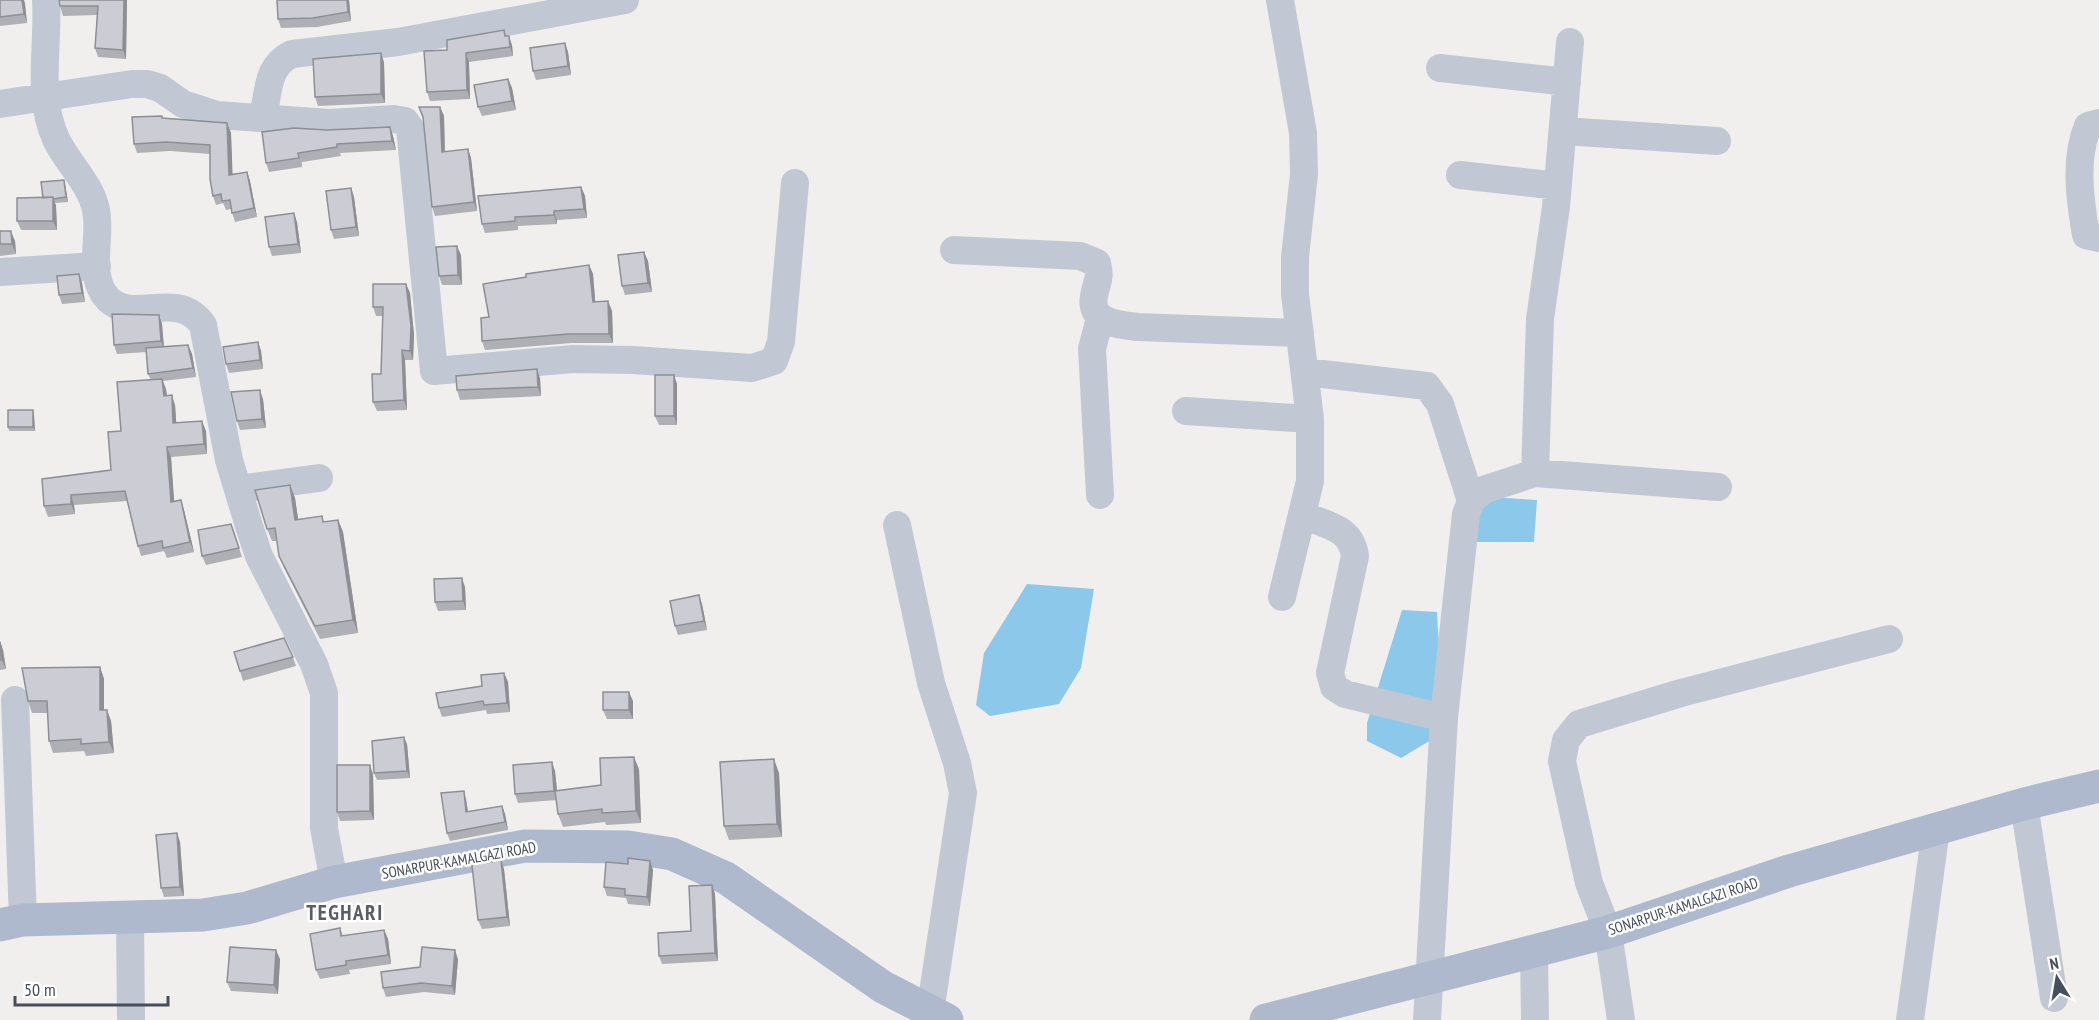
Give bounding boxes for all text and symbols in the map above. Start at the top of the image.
street label: SONARPUR-KAMALGAZI ROAD [381,837,538,883]
street label: SONARPUR-KAMALGAZI ROAD [1606,873,1760,939]
district label: TEGHARI [306,899,384,926]
north arrow [2027,948,2087,1008]
text: N [2048,953,2060,974]
scale bar [15,969,168,1007]
text: 50 m [24,978,56,1001]

